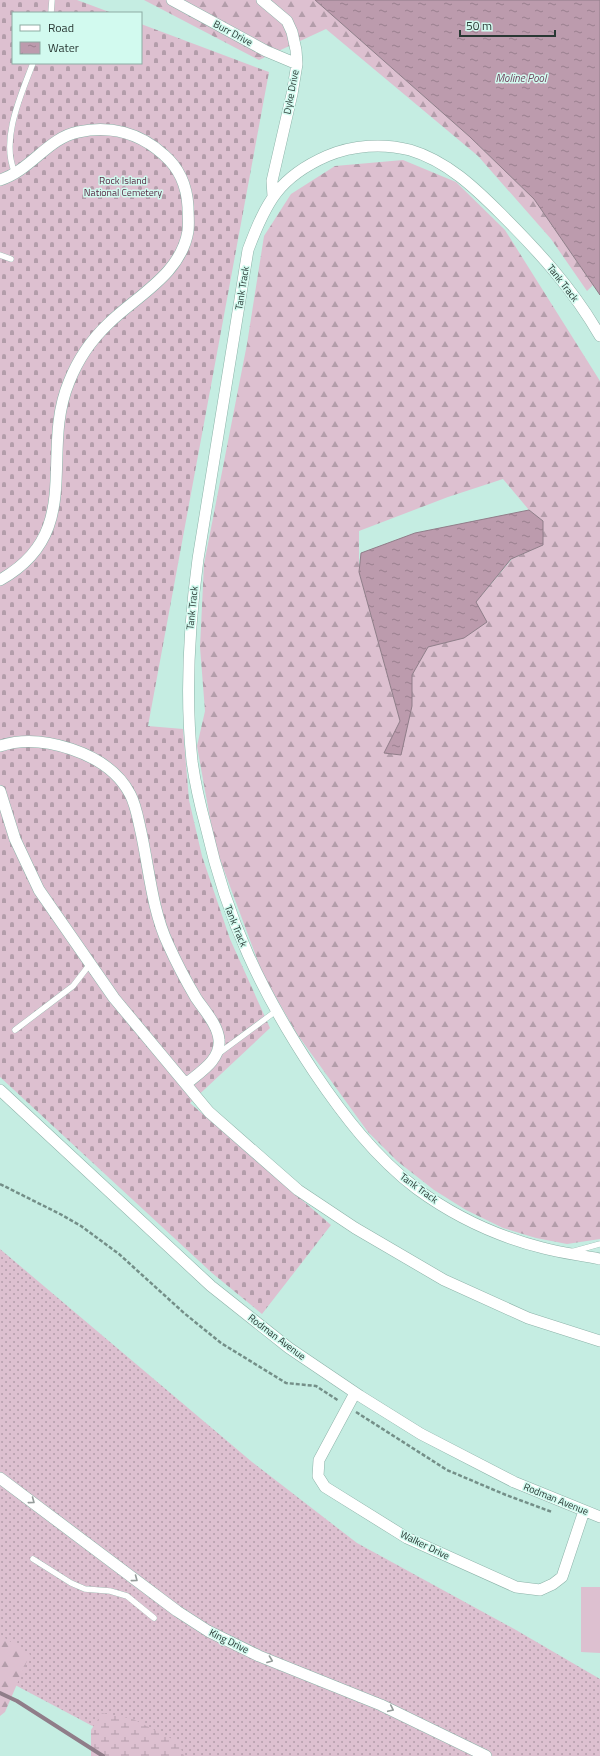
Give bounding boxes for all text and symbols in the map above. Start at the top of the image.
legend [12,12,142,64]
scale bar [460,12,555,38]
street label: Burr Drive [211,16,255,50]
text: 50 m [466,16,492,35]
text: Road [48,18,74,37]
text: Water [48,38,79,57]
street label: Dyke Drive [279,68,303,116]
water label: Moline Pool [496,70,548,86]
park label: Rock Island National Cemetery [84,173,162,200]
street label: Tank Track [544,261,583,305]
street label: Tank Track [231,265,253,311]
street label: Tank Track [182,585,202,631]
street label: Tank Track [221,903,251,949]
street label: Tank Track [397,1169,441,1207]
street label: Rodman Avenue [245,1310,309,1364]
street label: Rodman Avenue [521,1479,591,1519]
one-way arrow [27,1496,34,1503]
street label: Walker Drive [398,1527,452,1563]
one-way arrow [131,1574,138,1581]
street label: King Drive [207,1625,251,1657]
one-way arrow [267,1656,274,1664]
one-way arrow [386,1704,394,1712]

